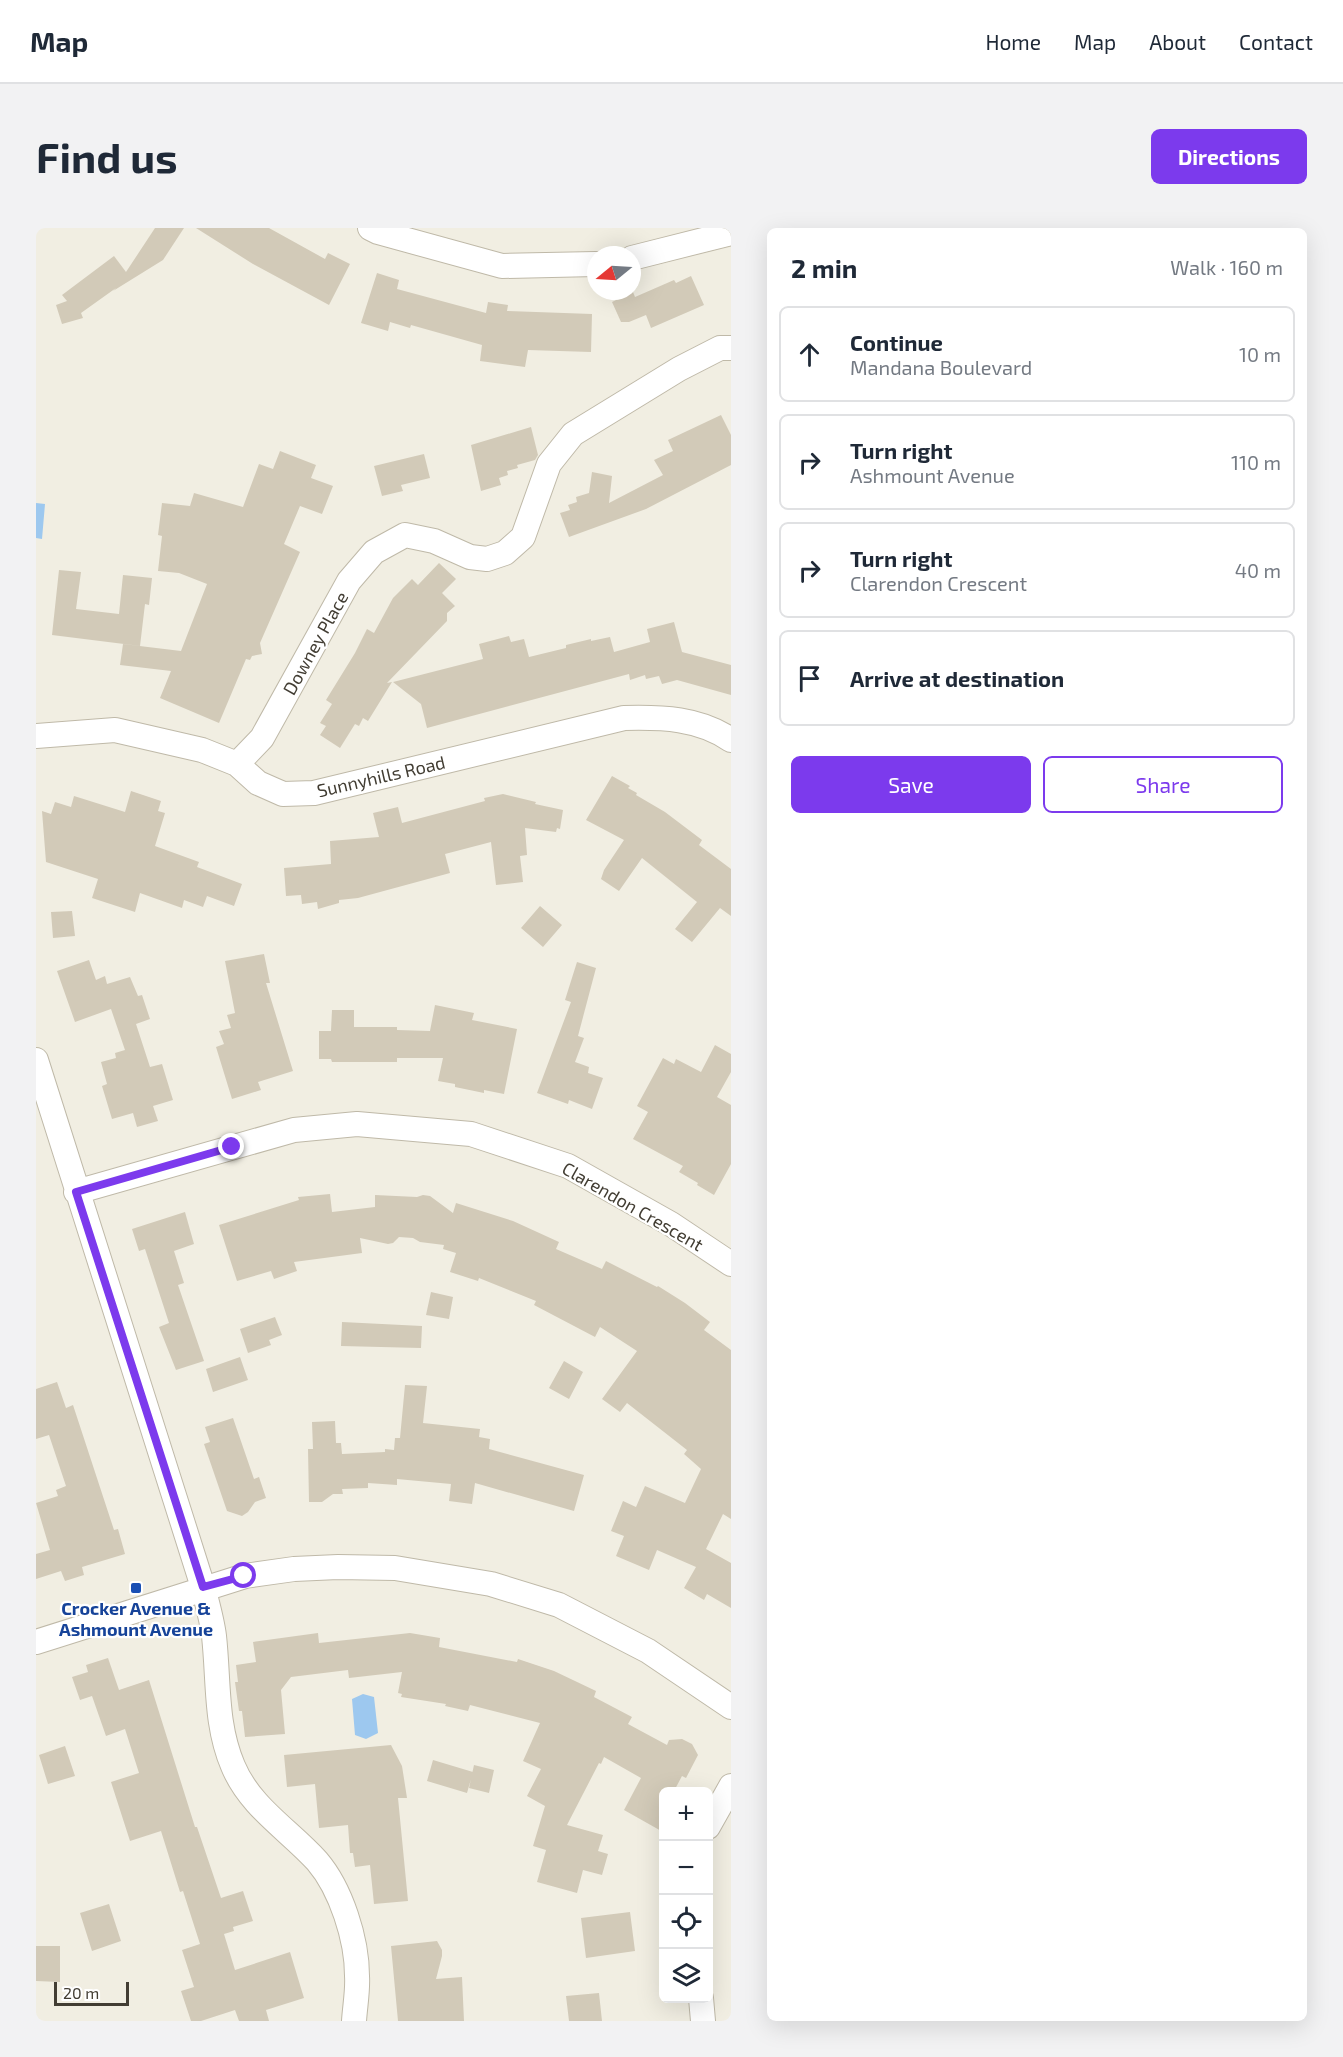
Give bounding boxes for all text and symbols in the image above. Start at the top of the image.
text: Map [30,24,88,58]
text: Home [985,29,1041,54]
text: Map [1074,29,1116,54]
text: About [1149,29,1206,54]
text: Contact [1239,29,1313,54]
button: Directions [1151,129,1307,184]
text: Find us [36,131,178,181]
north arrow [587,246,641,300]
text: 2 min [791,252,857,283]
text: Walk · 160 m [1170,255,1283,279]
text: Continue [850,329,943,355]
icon: ahead [793,338,826,371]
text: 10 m [1239,342,1281,366]
text: Mandana Boulevard [850,355,1032,379]
text: Turn right [850,437,952,463]
icon: right [793,446,826,479]
text: 110 m [1231,450,1281,474]
text: Ashmount Avenue [850,463,1015,487]
text: Turn right [850,545,952,571]
icon: right [793,554,826,587]
text: 40 m [1235,558,1281,582]
text: Clarendon Crescent [850,571,1027,595]
street label: Downey Place [278,588,352,698]
icon: arrive [793,662,826,695]
text: Arrive at destination [850,665,1064,691]
street label: Sunnyhills Road [315,751,447,801]
button: Save [791,756,1031,813]
button: Share [1043,756,1283,813]
route end [218,1133,244,1159]
street label: Clarendon Crescent [559,1157,708,1255]
route start [230,1562,256,1588]
marker: Crocker Avenue & Ashmount Avenue [129,1581,143,1595]
place label: Crocker Avenue & Ashmount Avenue [59,1597,213,1640]
map controls [659,1787,713,2003]
button: + [659,1787,713,1841]
button: − [659,1841,713,1895]
button: locate [659,1895,713,1949]
button: layers [659,1949,713,2003]
scale bar [54,1979,129,2006]
text: 20 m [63,1983,99,2002]

